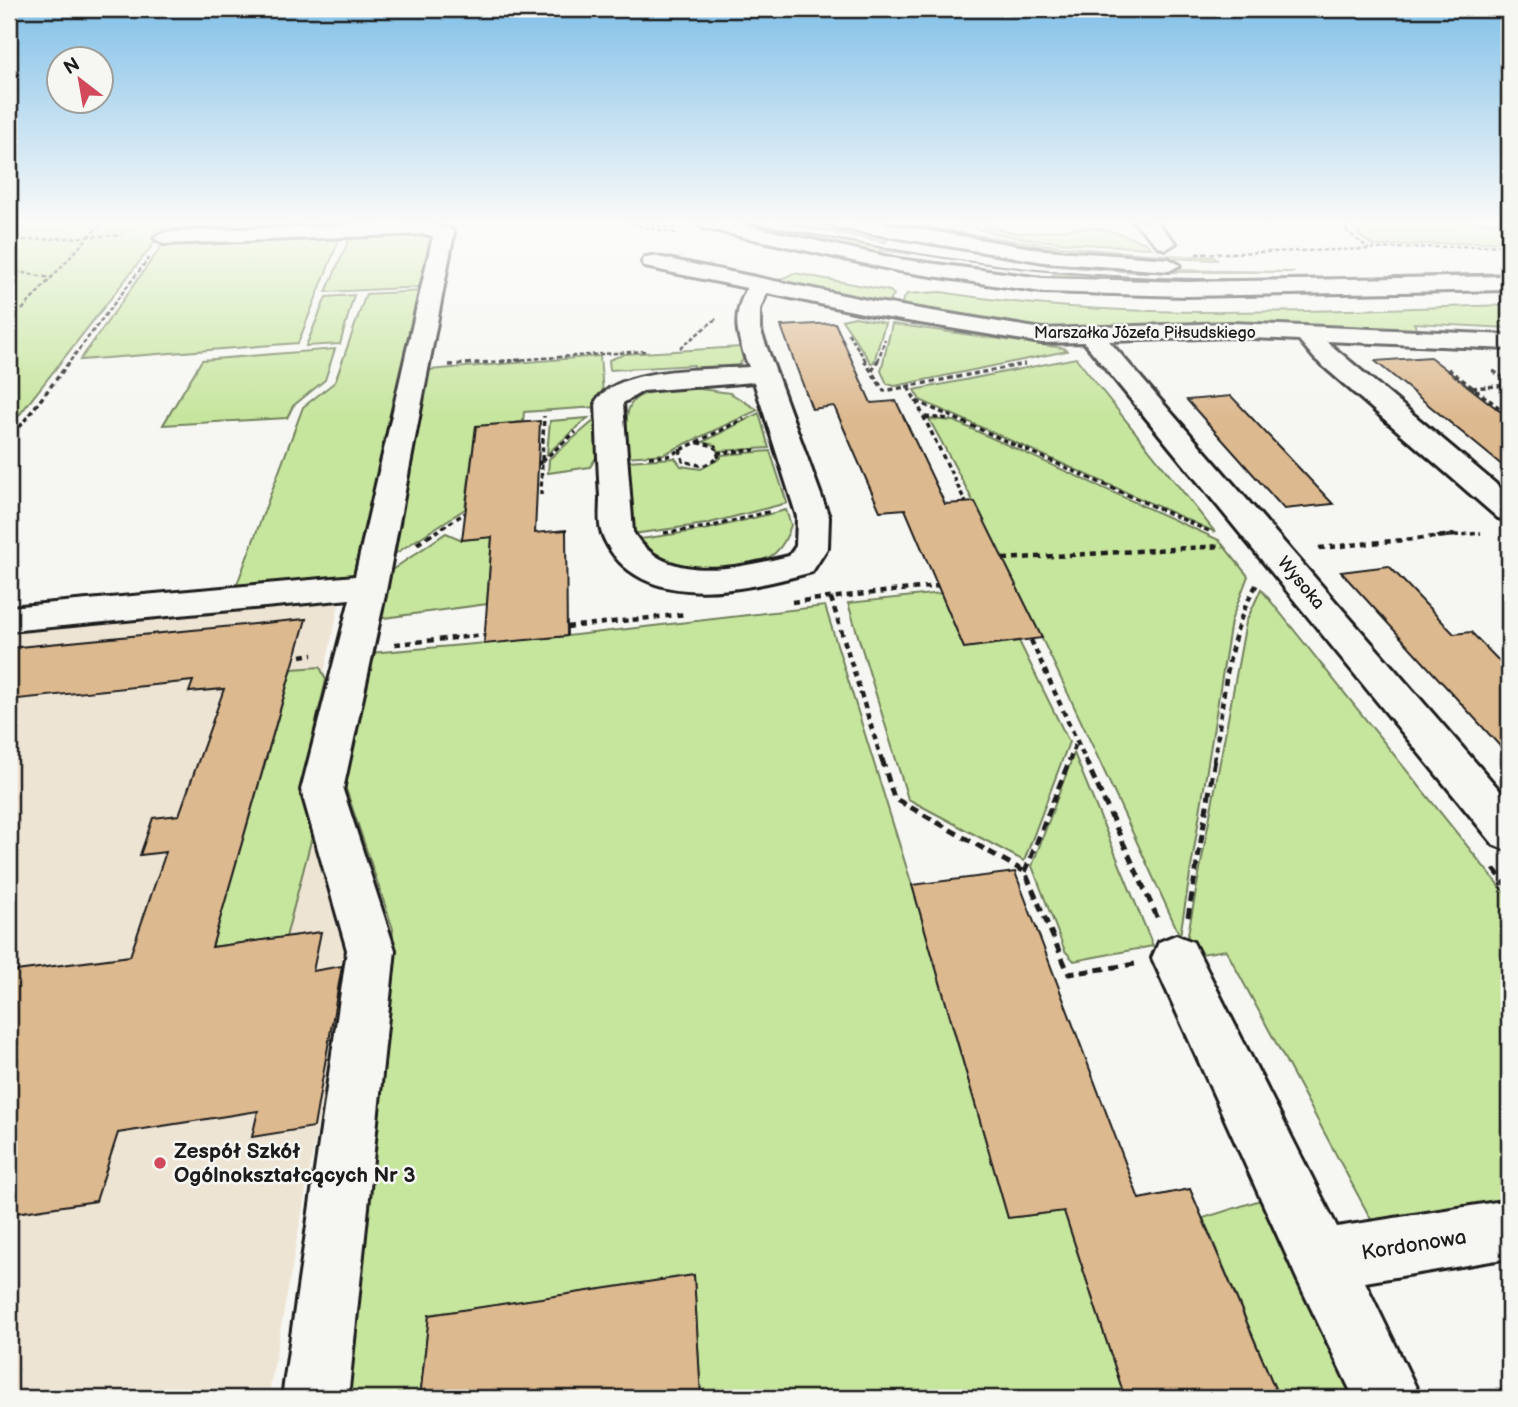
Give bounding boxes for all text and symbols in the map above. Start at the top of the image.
north arrow [46,46,116,116]
text: N [60,53,84,80]
street label: Marszałka Józefa Piłsudskiego [1034,324,1256,343]
street label: Wysoka [1273,552,1329,614]
place label: Zespół Szkół Ogólnokształcących Nr 3 [174,1139,416,1188]
marker: Zespół Szkół Ogólnokształcących Nr 3 [152,1155,168,1171]
street label: Kordonowa [1360,1224,1468,1266]

